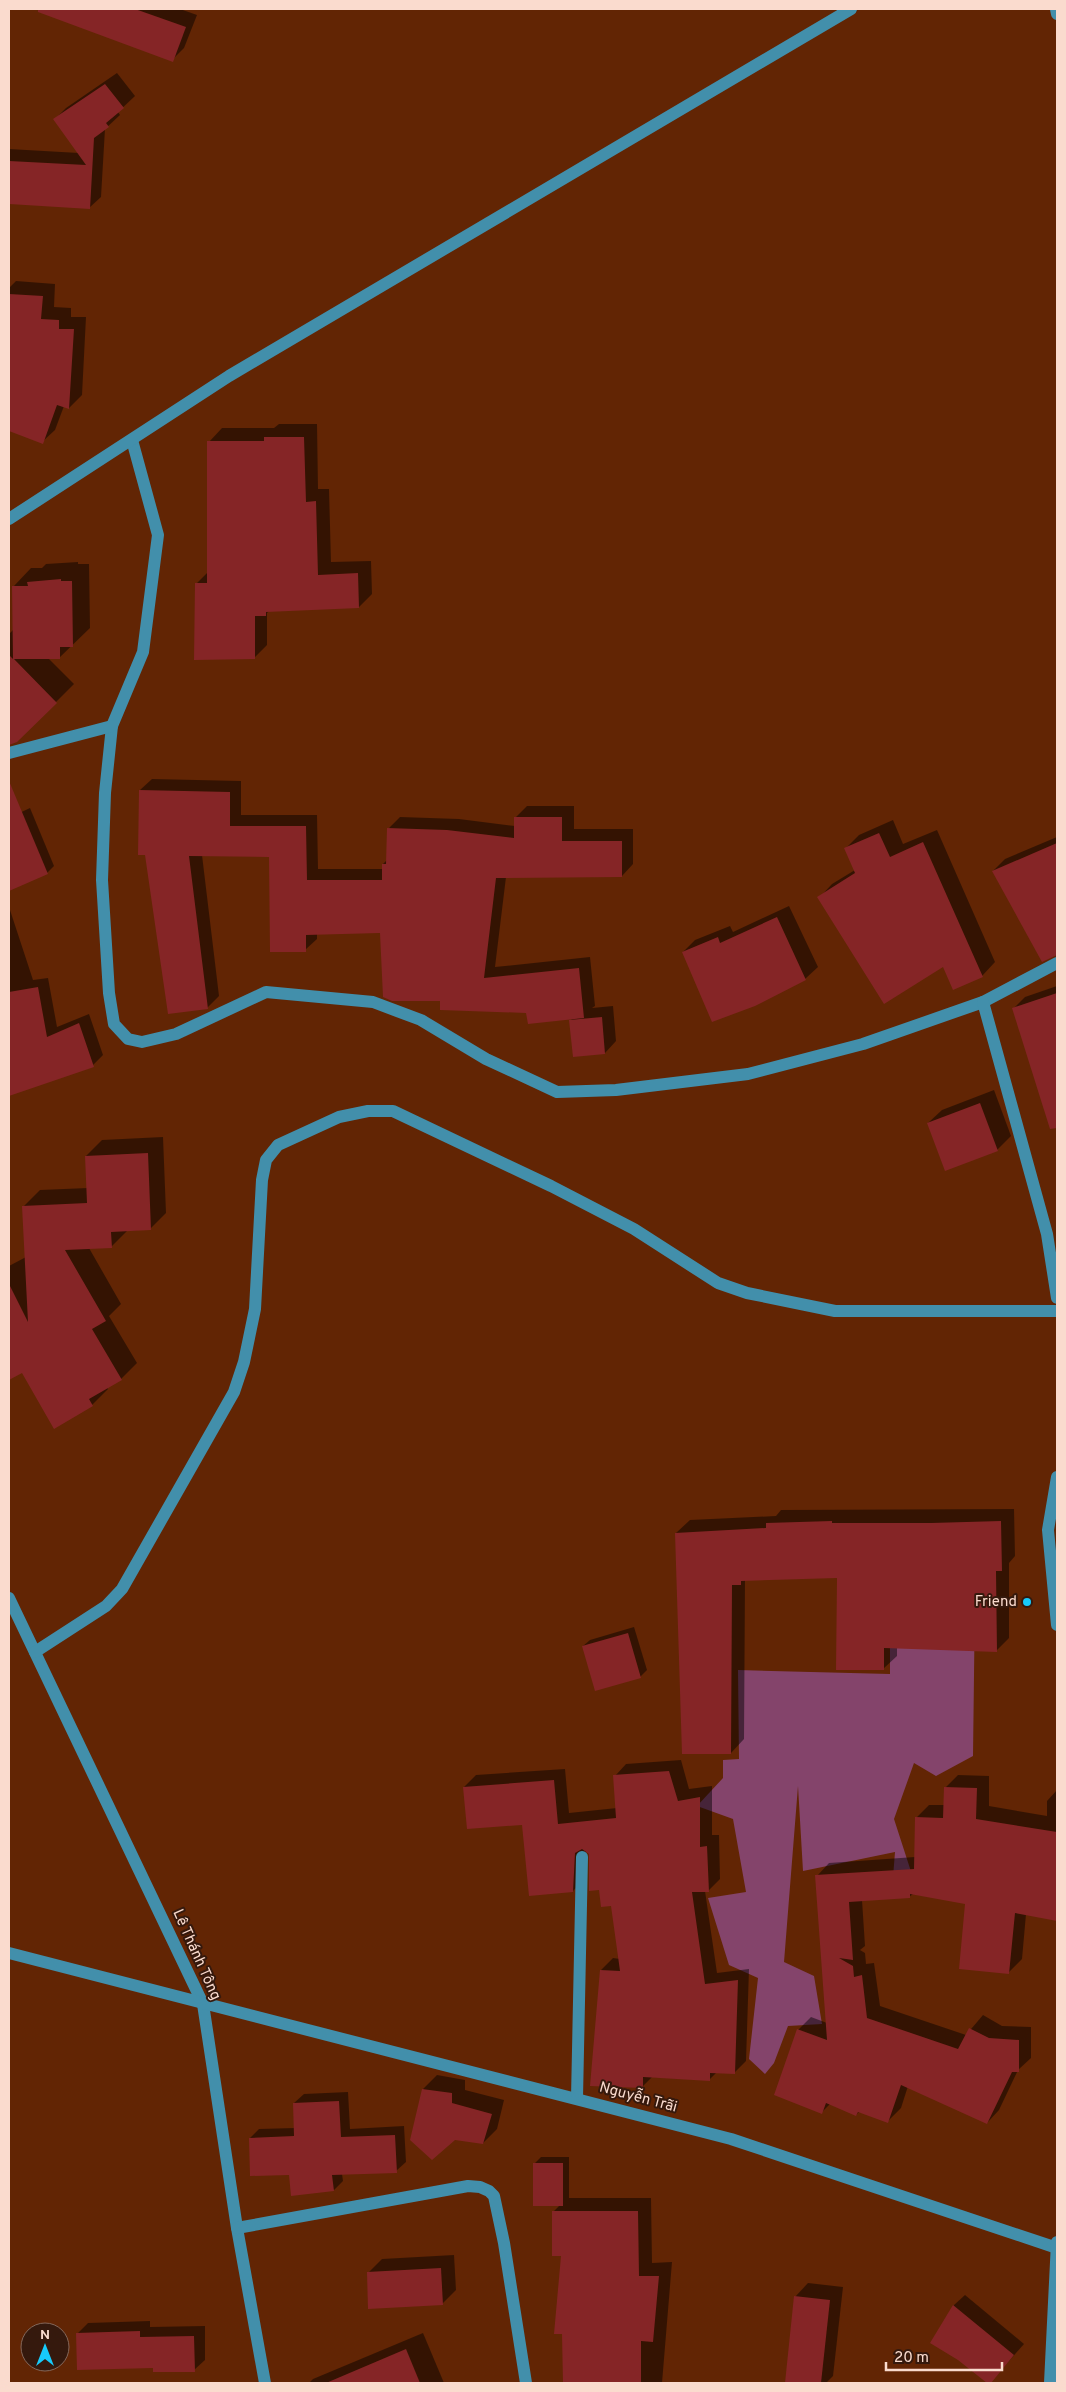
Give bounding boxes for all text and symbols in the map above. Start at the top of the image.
place label: Friend [975,1593,1017,1612]
marker: Friend [1021,1596,1033,1608]
street label: Lê Thánh Tông [167,1906,225,2004]
street label: Nguyễn Trãi [597,2077,680,2118]
north arrow [20,2322,70,2372]
text: N [40,2327,50,2344]
scale bar [886,2340,1002,2372]
text: 20 m [894,2349,929,2368]

